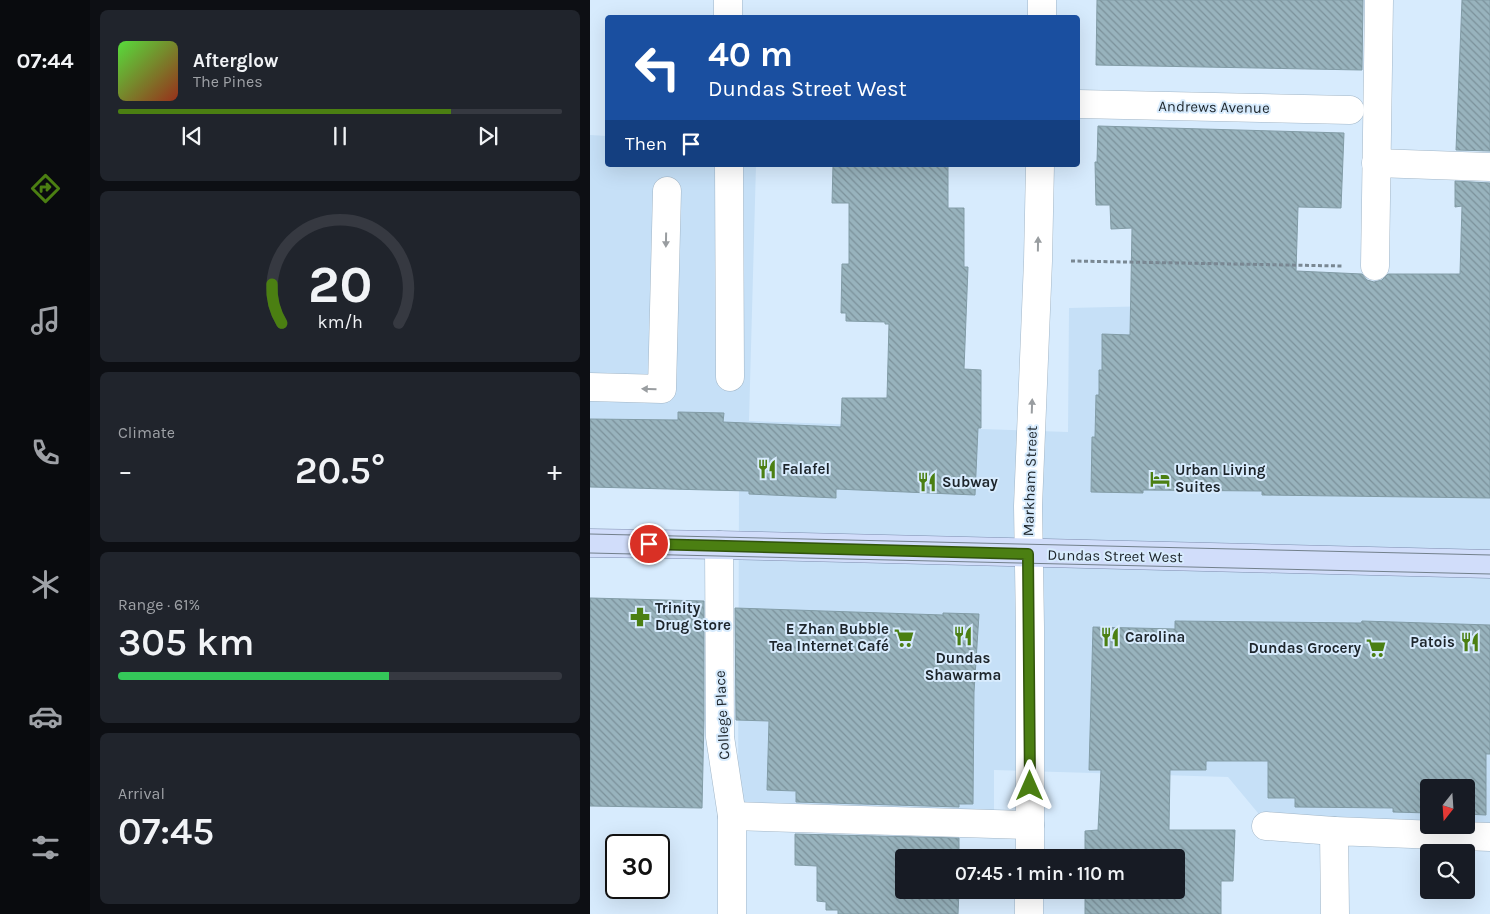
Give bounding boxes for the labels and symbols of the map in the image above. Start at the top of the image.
street label: Andrews Avenue [1158,97,1270,117]
one-way arrow [661,232,669,248]
one-way arrow [1035,236,1043,252]
one-way arrow [641,385,657,393]
one-way arrow [1028,398,1036,414]
street label: Markham Street [1019,425,1041,537]
restaurant icon: Falafel [756,458,778,480]
place label: Falafel [782,460,830,478]
place label: Urban Living Suites [1175,461,1266,496]
hotel icon: Urban Living Suites [1149,468,1171,490]
restaurant icon: Subway [916,471,938,493]
place label: Subway [942,473,998,491]
pin [628,523,670,565]
street label: Dundas Street West [1047,546,1183,566]
place label: Trinity Drug Store [655,599,731,634]
pharmacy icon: Trinity Drug Store [629,606,651,628]
place label: E Zhan Bubble Tea Internet Café [769,620,889,655]
restaurant icon: Dundas Shawarma [952,625,974,647]
restaurant icon: Carolina [1099,626,1121,648]
supermarket icon: E Zhan Bubble Tea Internet Café [893,627,915,649]
place label: Carolina [1125,628,1185,646]
restaurant icon: Patois [1459,631,1481,653]
place label: Patois [1410,633,1455,651]
supermarket icon: Dundas Grocery [1365,637,1387,659]
place label: Dundas Grocery [1248,639,1361,657]
place label: Dundas Shawarma [925,649,1001,684]
street label: College Place [711,670,733,760]
position arrow [1003,759,1055,811]
north arrow [1420,779,1475,834]
speed limit sign: 30 [605,834,670,899]

